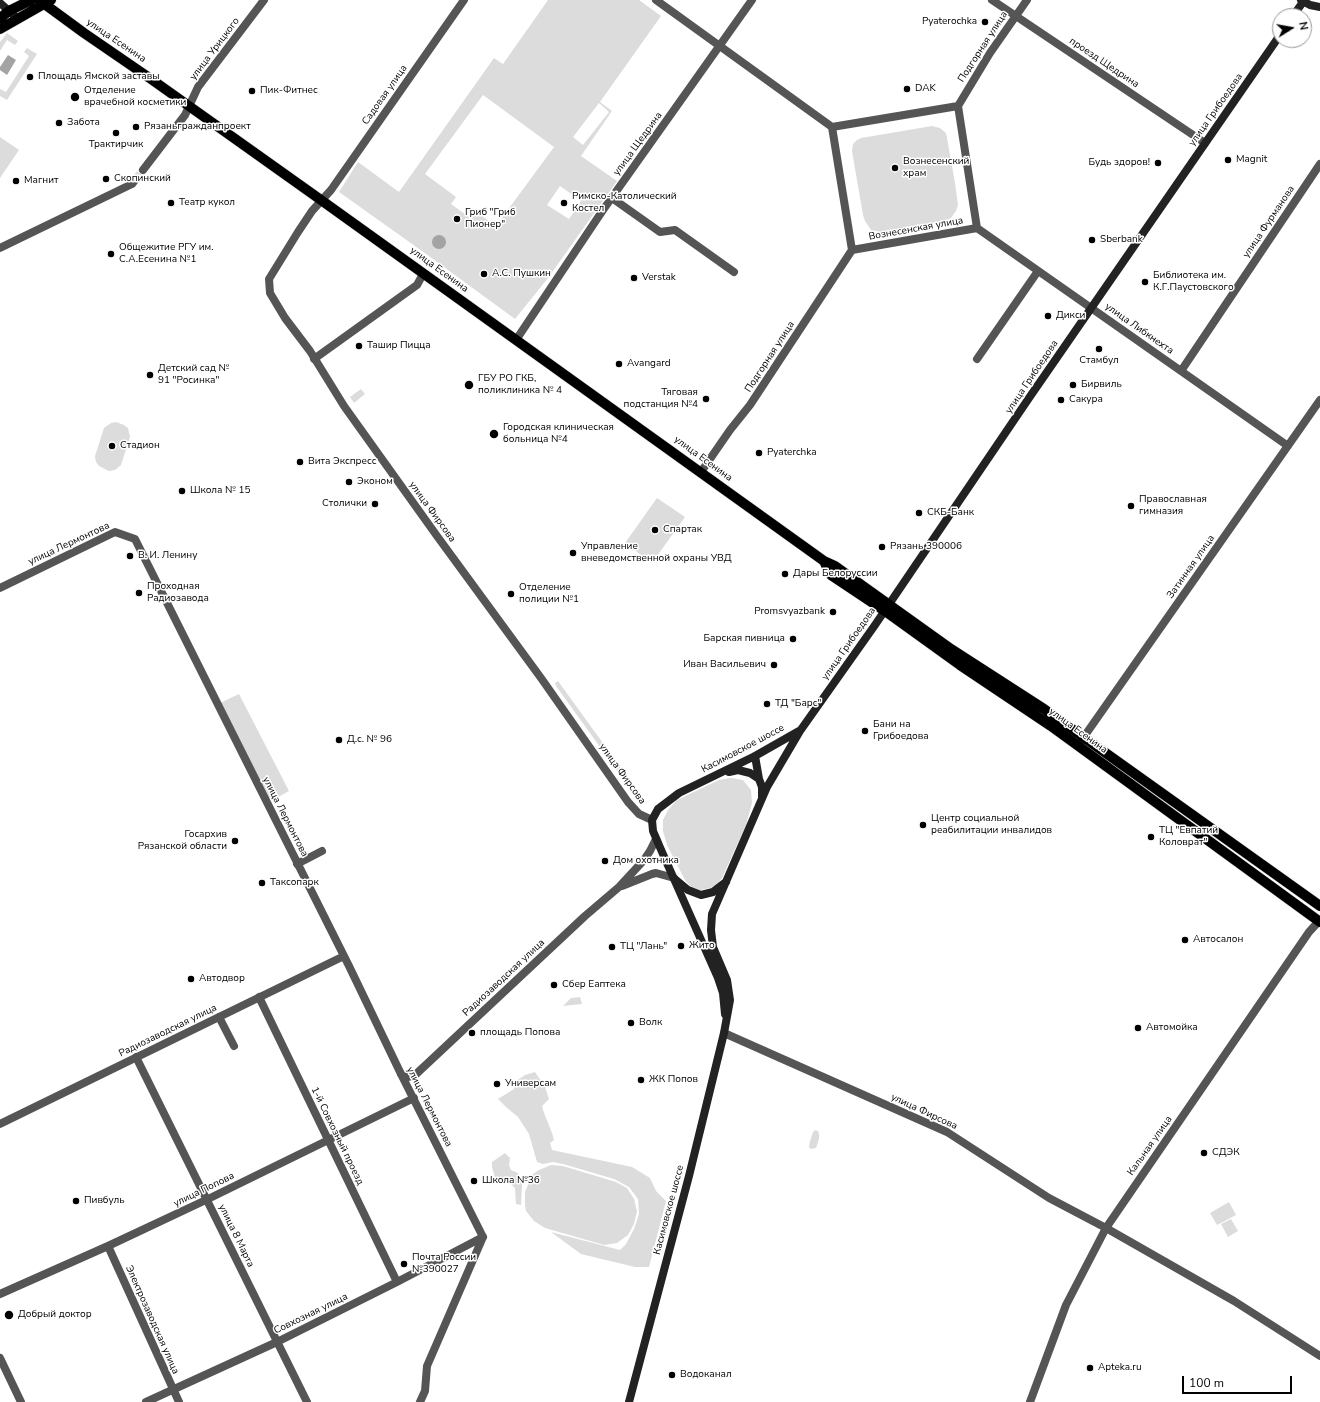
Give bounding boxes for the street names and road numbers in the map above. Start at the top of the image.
street label: Подгорная улица [956,9,1010,85]
street label: улица Урицкого [188,15,242,83]
street label: улица Есенина [84,17,148,65]
street label: проезд Щедрина [1067,35,1141,91]
street label: Садовая улица [360,63,410,127]
street label: улица Грибоедова [1186,71,1246,149]
street label: улица Щедрина [611,110,665,178]
street label: улица Фурманова [1240,184,1298,260]
street label: Вознесенская улица [868,215,964,243]
street label: улица Есенина [407,245,471,295]
street label: улица Либкнехта [1102,301,1176,357]
street label: Подгорная улица [743,319,797,395]
street label: улица Грибоедова [1003,338,1061,416]
street label: улица Есенина [671,434,735,484]
street label: улица Фирсова [406,479,458,545]
street label: улица Лермонтова [26,520,112,568]
street label: Затинная улица [1165,533,1217,601]
street label: улица Грибоедова [819,605,879,683]
street label: улица Есенина [1046,706,1110,756]
street label: Касимовское шоссе [699,722,787,776]
street label: улица Фирсова [596,741,648,807]
street label: улица Лермонтова [260,775,310,859]
street label: Радиозаводская улица [461,937,547,1019]
street label: Радиозаводская улица [117,1002,219,1060]
street label: улица Лермонтова [404,1065,454,1149]
street label: 1-й Совхозный проезд [308,1085,366,1187]
street label: улица Фирсова [889,1091,959,1133]
street label: Кальная улица [1125,1114,1175,1178]
street label: Касимовское шоссе [651,1164,687,1256]
street label: улица Попова [172,1170,236,1210]
street label: улица 8 Марта [216,1202,256,1270]
street label: Электрозаводская улица [123,1264,181,1376]
street label: Совхозная улица [272,1291,350,1337]

